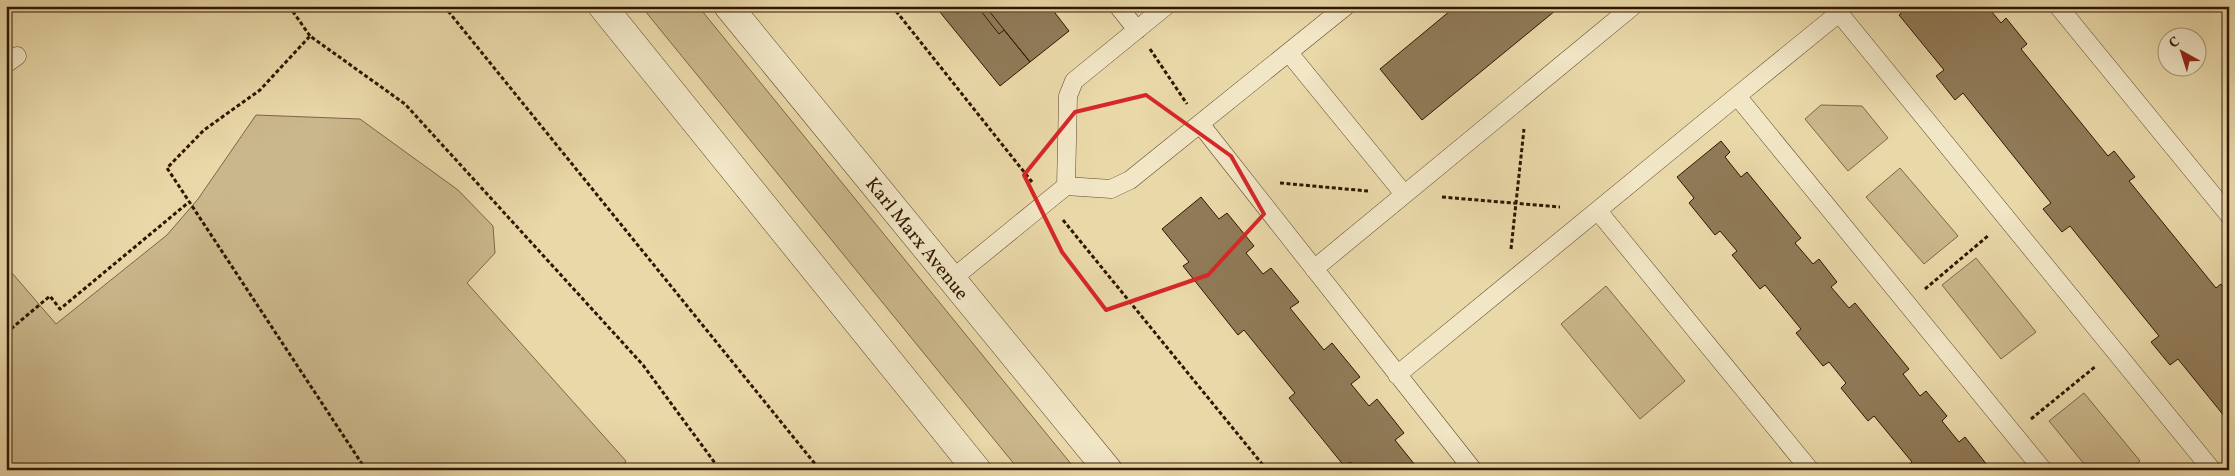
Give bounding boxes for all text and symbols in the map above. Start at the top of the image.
north arrow [2158,28,2208,78]
text: С [2165,33,2184,53]
street label: Karl Marx Avenue [859,173,974,306]

